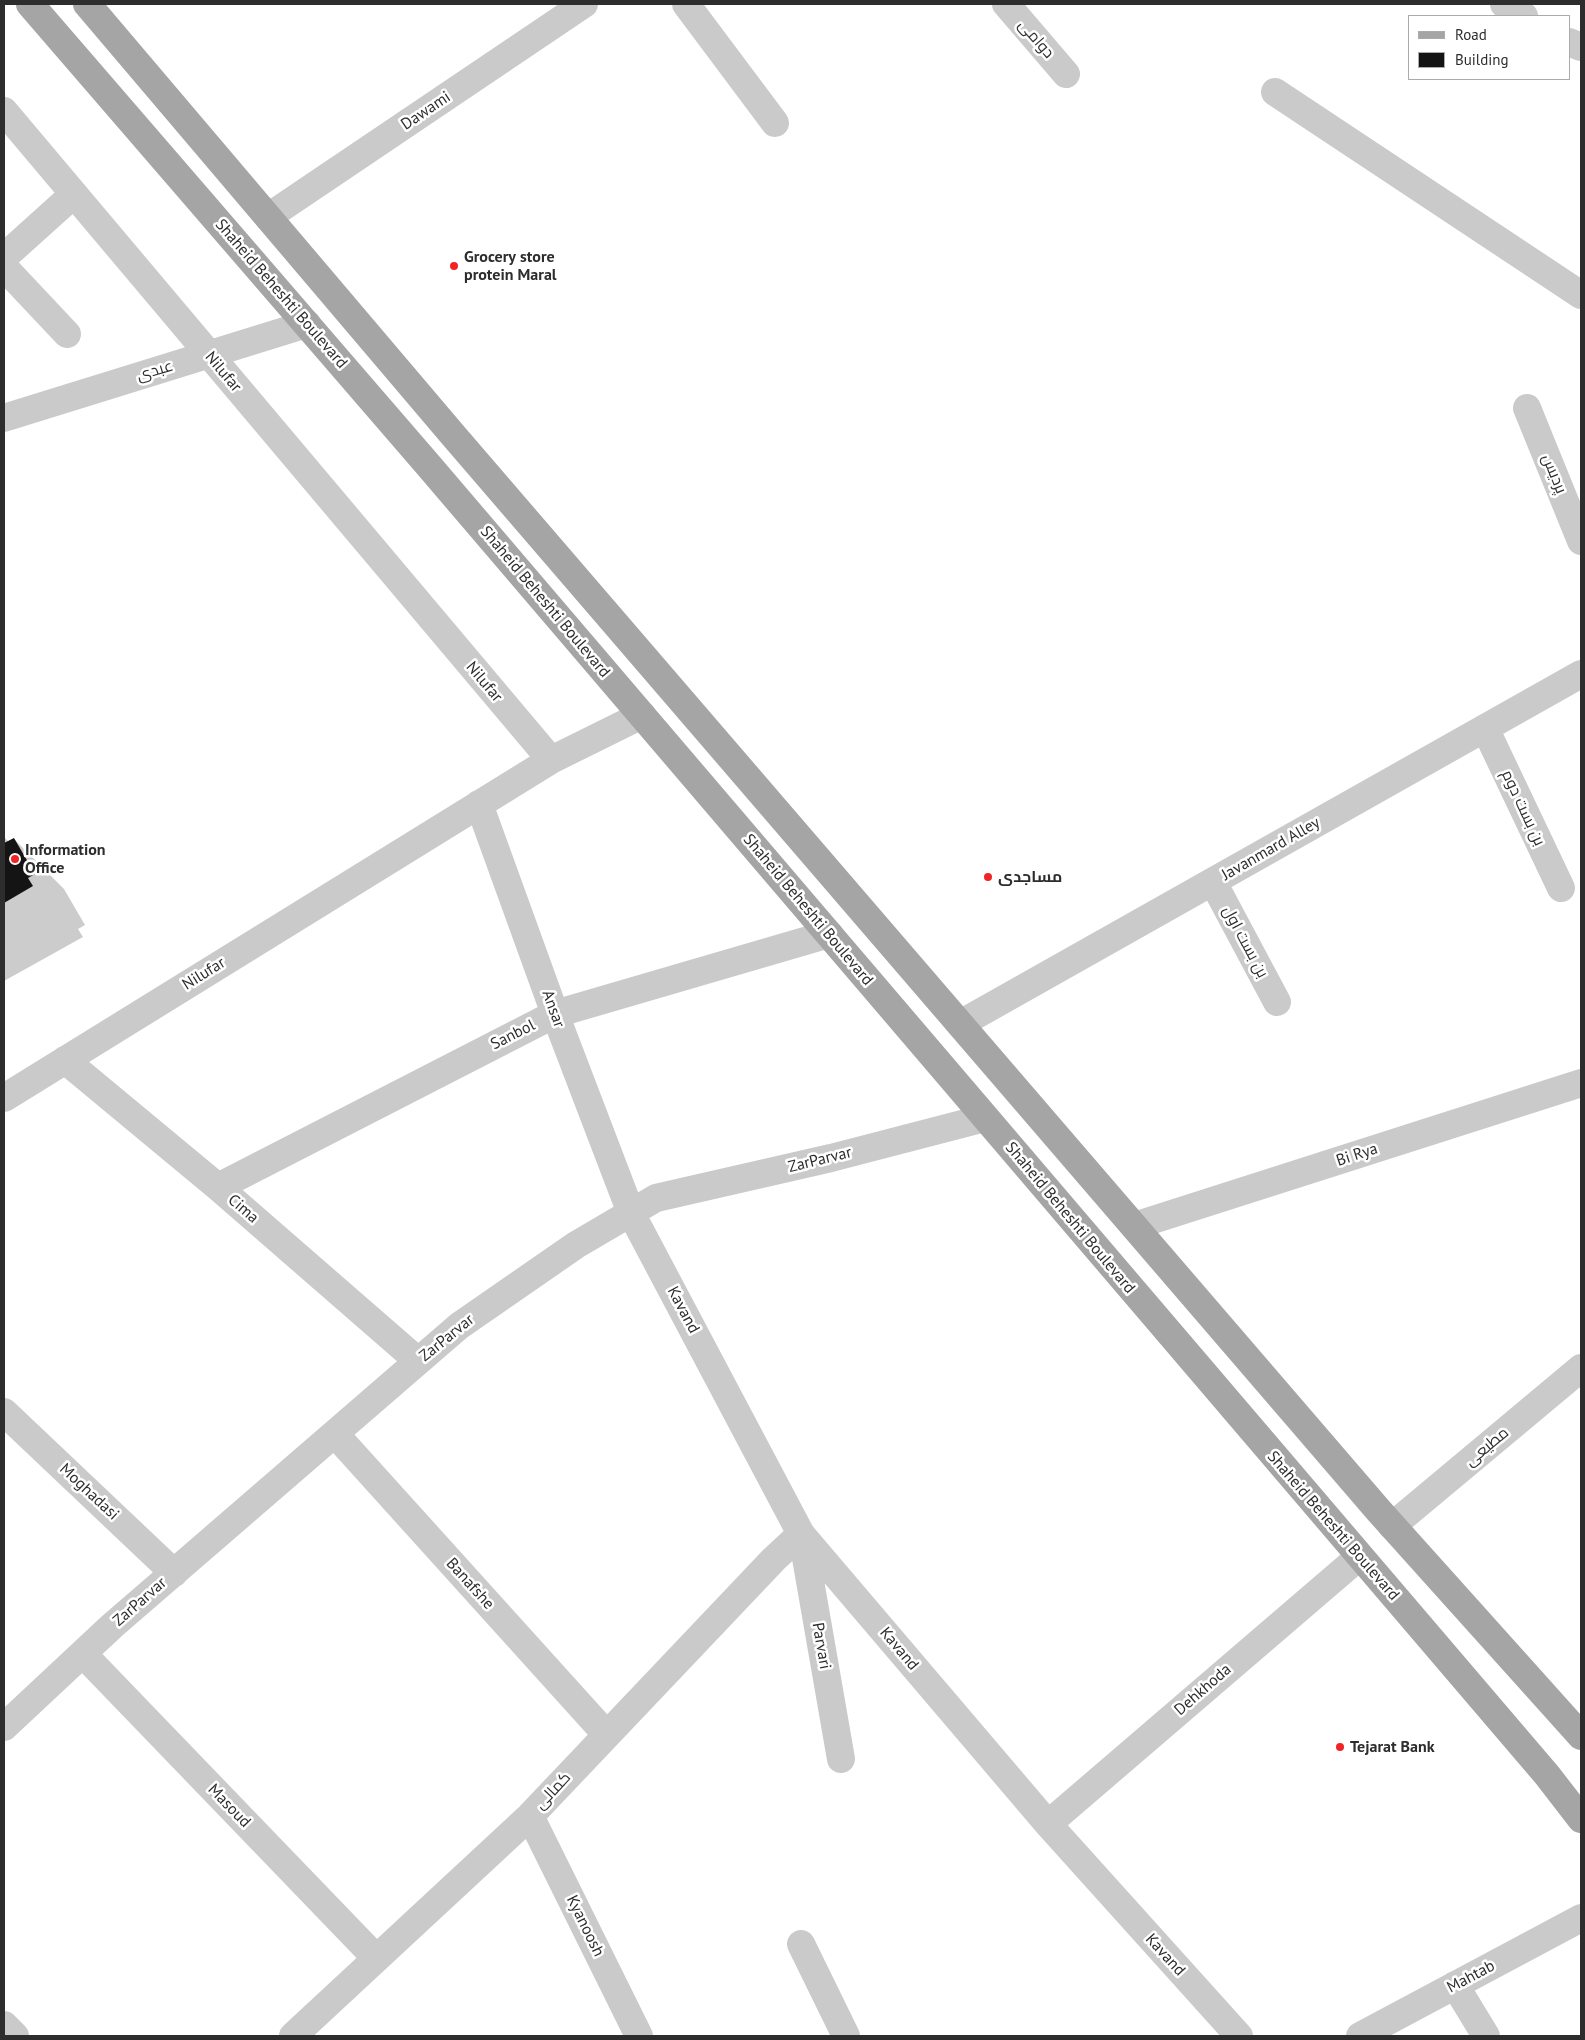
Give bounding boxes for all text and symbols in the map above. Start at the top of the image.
legend [1408,15,1570,80]
street label: دوامی [1014,16,1058,62]
text: Road [1455,25,1487,44]
text: Building [1455,50,1509,69]
street label: Dawami [398,88,454,134]
street label: Shaheid Beheshti Boulevard [211,215,351,373]
place label: Grocery store protein Maral [464,247,557,285]
marker: Grocery store protein Maral [448,260,460,272]
street label: Nilufar [201,348,245,396]
street label: عبدی [134,356,176,386]
street label: پردیس [1537,451,1571,497]
street label: Shaheid Beheshti Boulevard [476,522,614,682]
street label: Nilufar [462,658,506,706]
street label: بن بست دوم [1497,767,1549,849]
street label: Javanmard Alley [1218,813,1324,885]
street label: Shaheid Beheshti Boulevard [739,830,877,990]
place label: Information Office [25,840,106,878]
marker: Information Office [9,853,21,865]
place label: مساجدی [998,867,1062,887]
marker: مساجدی [982,871,994,883]
street label: بن بست اول [1218,903,1272,981]
street label: Nilufar [179,953,229,995]
street label: Ansar [537,988,569,1030]
street label: Sanbol [488,1016,538,1054]
street label: Shaheid Beheshti Boulevard [1001,1138,1139,1298]
street label: Bi Rya [1334,1139,1380,1171]
street label: ZarParvar [786,1143,854,1177]
street label: Cima [224,1190,262,1228]
street label: Kavand [663,1283,703,1337]
street label: ZarParvar [416,1310,478,1366]
street label: مطیعی [1461,1423,1513,1471]
street label: Shaheid Beheshti Boulevard [1263,1447,1403,1605]
street label: Moghadasi [55,1460,123,1524]
street label: Banafshe [442,1554,498,1614]
street label: ZarParvar [109,1574,171,1630]
street label: Parvari [807,1621,835,1671]
street label: Kavand [875,1624,923,1674]
street label: Dehkhoda [1171,1660,1235,1720]
place label: Tejarat Bank [1350,1737,1435,1757]
marker: Tejarat Bank [1334,1741,1346,1753]
street label: کمالی [531,1768,575,1814]
street label: Masoud [204,1780,254,1832]
street label: Kyanoosh [562,1892,608,1960]
street label: Kavand [1141,1930,1189,1980]
street label: Mahtab [1444,1956,1498,1998]

